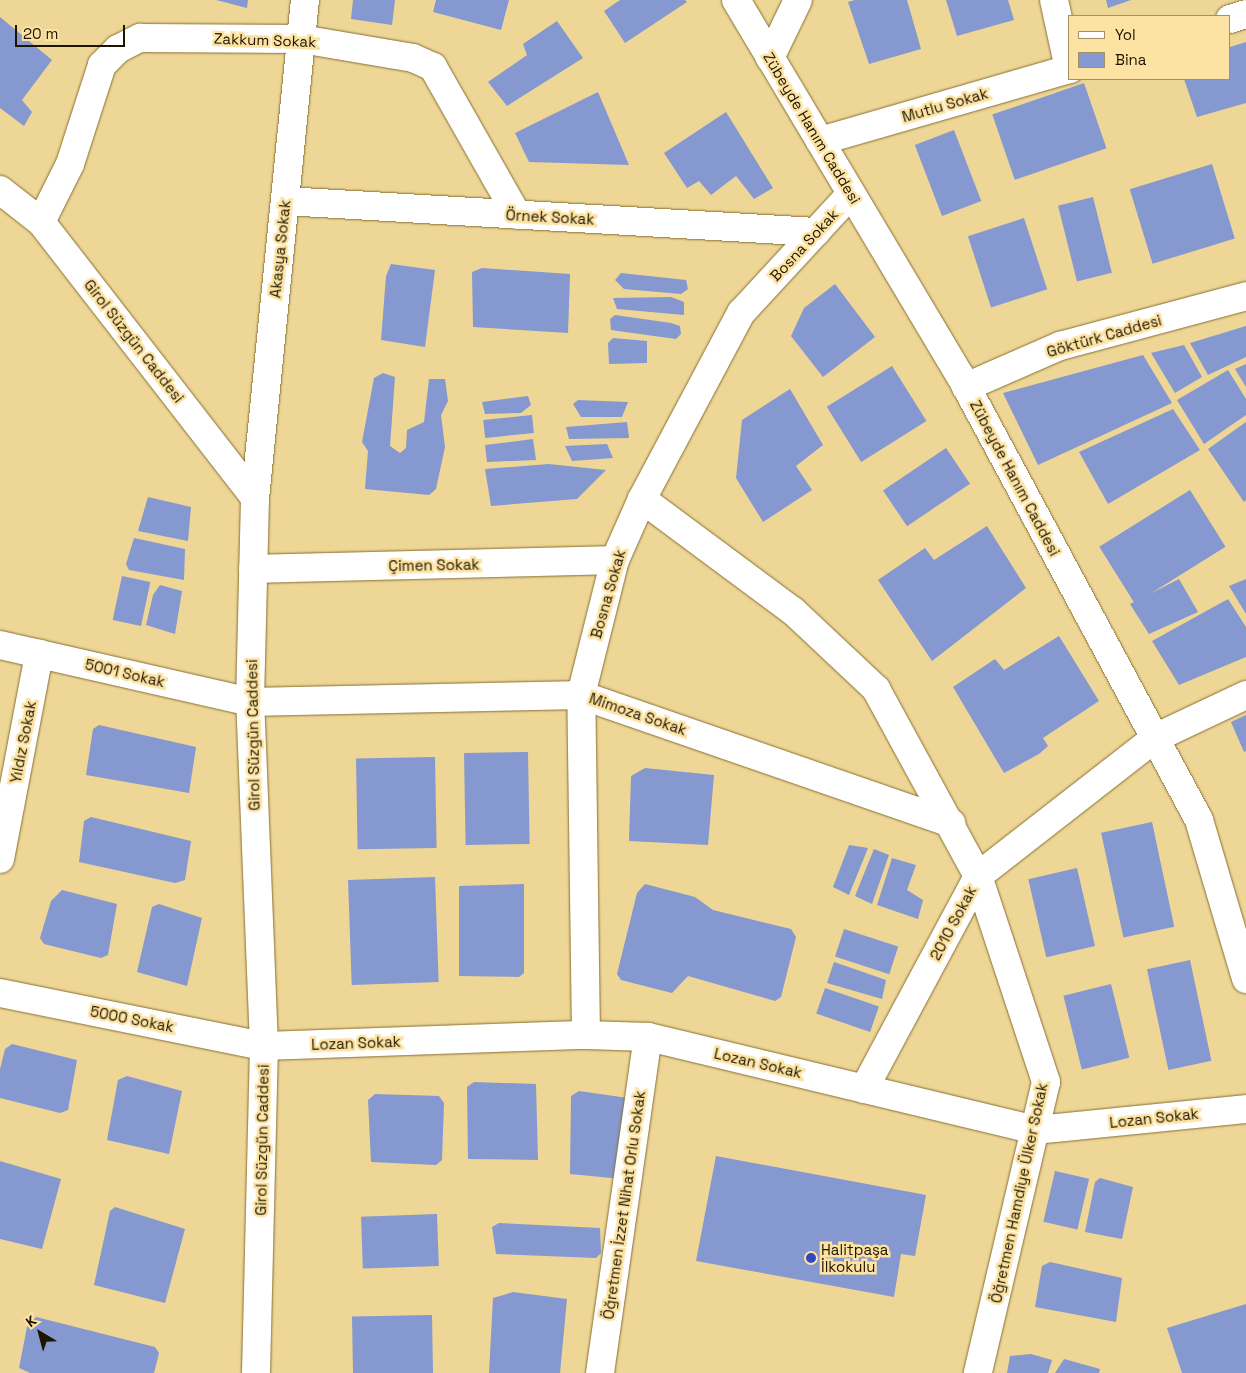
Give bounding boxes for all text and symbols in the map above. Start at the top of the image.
scale bar [18,15,128,47]
legend [1068,15,1231,80]
text: 20 m [23,24,58,43]
text: Yol [1115,25,1136,44]
street label: Zakkum Sokak [214,29,316,51]
street label: Zübeyde Hanım Caddesi [760,49,864,207]
text: Bina [1115,50,1146,69]
street label: Mutlu Sokak [900,84,990,126]
street label: Akasya Sokak [266,199,294,299]
street label: Bosna Sokak [766,205,842,285]
street label: Örnek Sokak [505,206,595,228]
street label: Girol Süzgün Caddesi [80,276,188,406]
street label: Göktürk Caddesi [1044,311,1164,361]
street label: Zübeyde Hanım Caddesi [966,397,1064,559]
street label: Bosna Sokak [587,547,629,641]
street label: Çimen Sokak [388,555,480,575]
street label: 5001 Sokak [83,655,167,691]
street label: Girol Süzgün Caddesi [243,659,263,811]
street label: Mimoza Sokak [587,689,689,739]
street label: Yıldız Sokak [6,699,40,785]
street label: 2010 Sokak [926,883,980,963]
street label: 5000 Sokak [89,1002,175,1036]
street label: Lozan Sokak [311,1032,401,1054]
street label: Lozan Sokak [712,1044,804,1082]
street label: Girol Süzgün Caddesi [252,1064,272,1216]
street label: Öğretmen Hamdiye Ülker Sokak [987,1081,1051,1305]
street label: Öğretmen İzzet Nihat Orlu Sokak [599,1089,649,1321]
street label: Lozan Sokak [1108,1104,1200,1132]
place label: Halitpaşa İlkokulu [821,1240,888,1275]
marker: Halitpaşa İlkokulu [805,1252,817,1264]
north arrow [15,1308,65,1358]
text: K [22,1311,40,1331]

